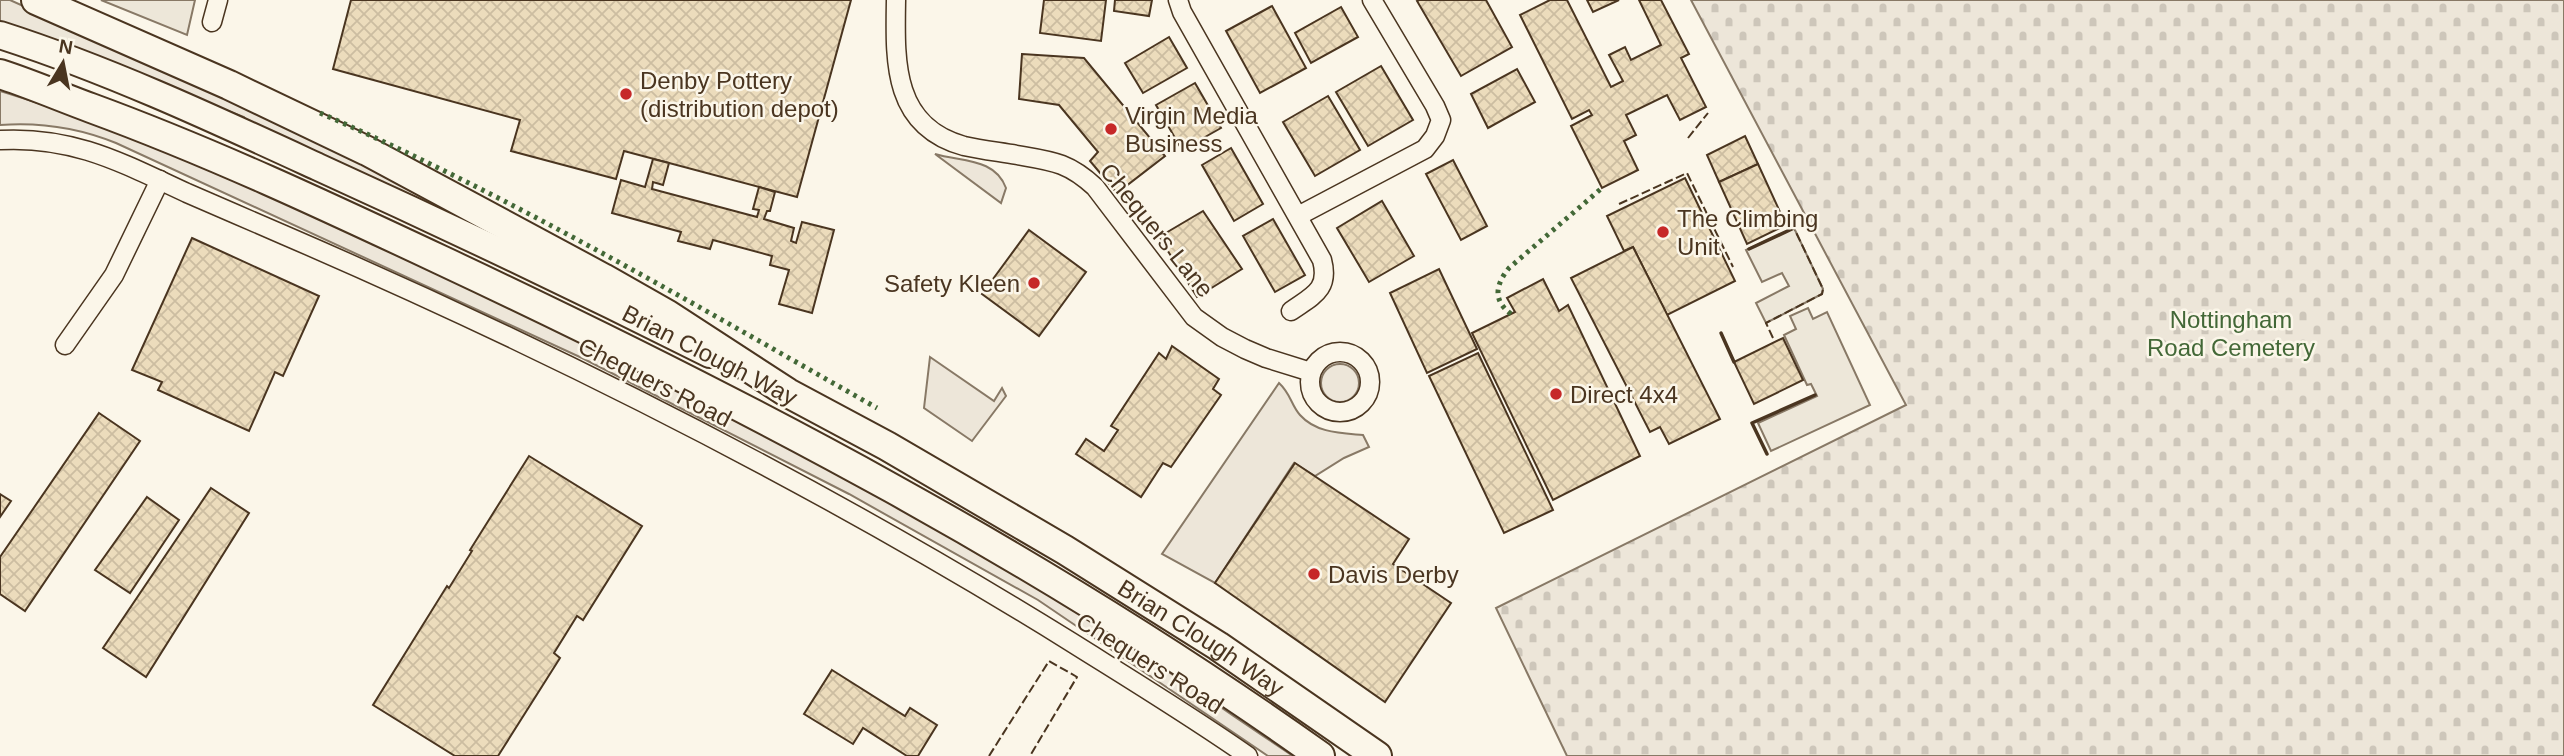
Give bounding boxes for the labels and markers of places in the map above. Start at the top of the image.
place label: Denby Pottery (distribution depot) [640,67,839,122]
marker: Denby Pottery (distribution depot) [618,86,634,102]
place label: Virgin Media Business [1125,102,1259,157]
marker: Virgin Media Business [1103,121,1119,137]
place label: The Climbing Unit [1677,205,1818,260]
marker: The Climbing Unit [1655,224,1671,240]
place label: Safety Kleen [884,270,1020,297]
marker: Safety Kleen [1026,275,1042,291]
place label: Direct 4x4 [1570,381,1678,408]
marker: Direct 4x4 [1548,386,1564,402]
place label: Davis Derby [1328,561,1459,588]
marker: Davis Derby [1306,566,1322,582]

